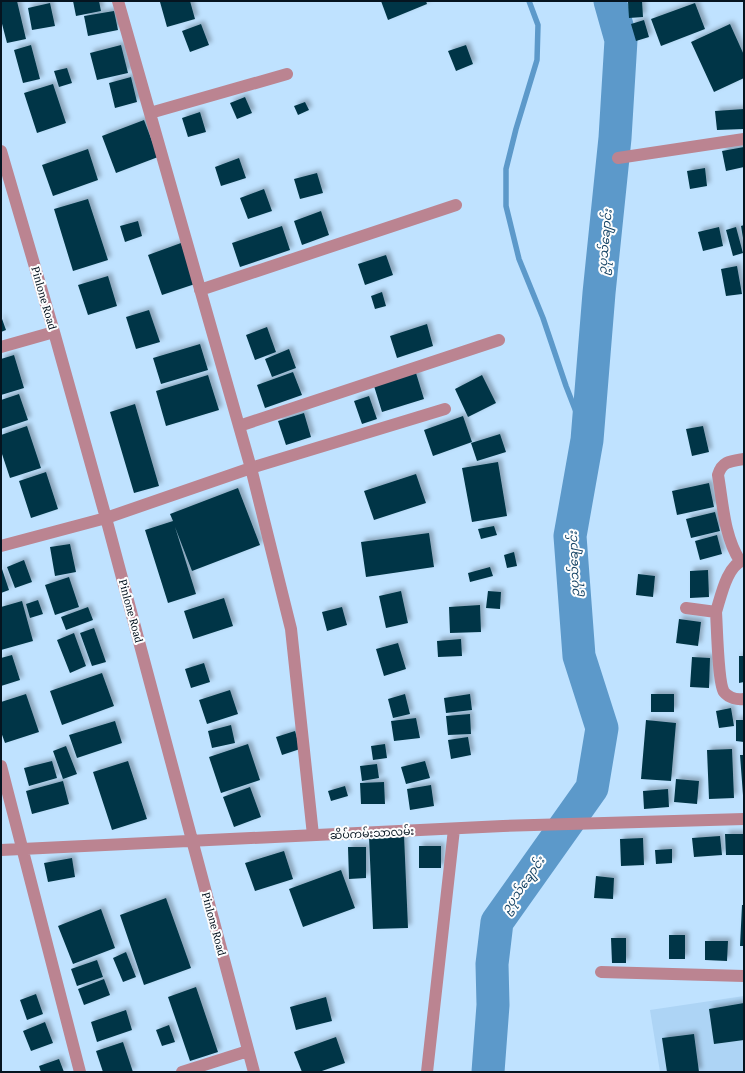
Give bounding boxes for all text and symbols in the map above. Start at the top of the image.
water label: ဥပုသ်ချောင်း [593,208,618,276]
street label: Pinlone Road [28,265,60,331]
water label: ဥပုသ်ချောင်း [564,530,585,597]
street label: Pinlone Road [116,578,146,644]
street label: ဆိပ်ကမ်းသာလမ်း [329,824,415,842]
water label: ဥပုသ်ချောင်း [497,852,550,918]
street label: Pinlone Road [199,891,229,957]

